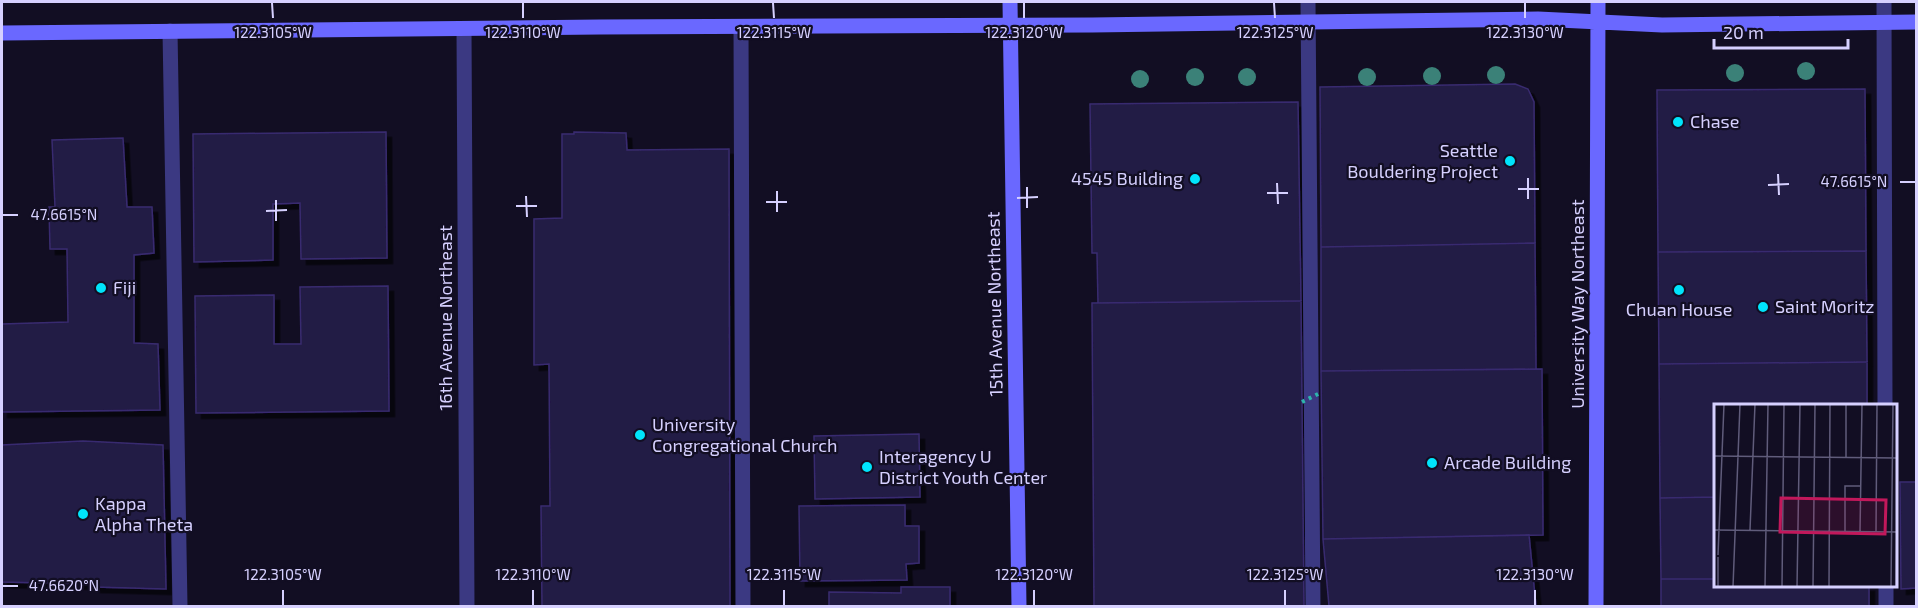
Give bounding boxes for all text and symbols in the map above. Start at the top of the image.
scale bar [1714,12,1848,50]
text: 20 m [1723,21,1764,43]
text: 122.3105°W [234,23,312,41]
text: 122.3110°W [485,23,561,41]
text: 122.3115°W [737,23,811,41]
text: 122.3120°W [985,23,1063,41]
text: 122.3125°W [1237,23,1313,41]
text: 122.3130°W [1486,23,1564,41]
place label: Chase [1690,110,1739,132]
marker: Chase [1671,115,1685,129]
place label: Seattle Bouldering Project [1347,139,1498,182]
marker: Seattle Bouldering Project [1503,154,1517,168]
place label: 4545 Building [1071,167,1183,189]
marker: 4545 Building [1188,172,1202,186]
text: 47.6615°N [1821,172,1887,190]
street label: University Way Northeast [1566,199,1588,409]
text: 47.6615°N [31,205,97,223]
street label: 15th Avenue Northeast [981,211,1007,397]
street label: 16th Avenue Northeast [434,225,456,411]
place label: Fiji [113,276,136,298]
marker: Fiji [94,281,108,295]
marker: Chuan House [1672,283,1686,297]
place label: Saint Moritz [1775,295,1875,317]
place label: Chuan House [1626,298,1732,320]
marker: Saint Moritz [1756,300,1770,314]
inset map [1714,404,1897,587]
place label: University Congregational Church [652,413,838,456]
marker: University Congregational Church [633,428,647,442]
place label: Interagency U District Youth Center [879,445,1047,488]
place label: Arcade Building [1444,451,1571,473]
marker: Arcade Building [1425,456,1439,470]
marker: Interagency U District Youth Center [860,460,874,474]
place label: Kappa Alpha Theta [95,492,193,535]
marker: Kappa Alpha Theta [76,507,90,521]
text: 122.3105°W [244,565,322,583]
text: 122.3110°W [495,565,571,583]
text: 122.3115°W [747,565,821,583]
text: 122.3120°W [995,565,1073,583]
text: 122.3125°W [1247,565,1323,583]
text: 122.3130°W [1496,565,1574,583]
text: 47.6620°N [29,576,99,594]

